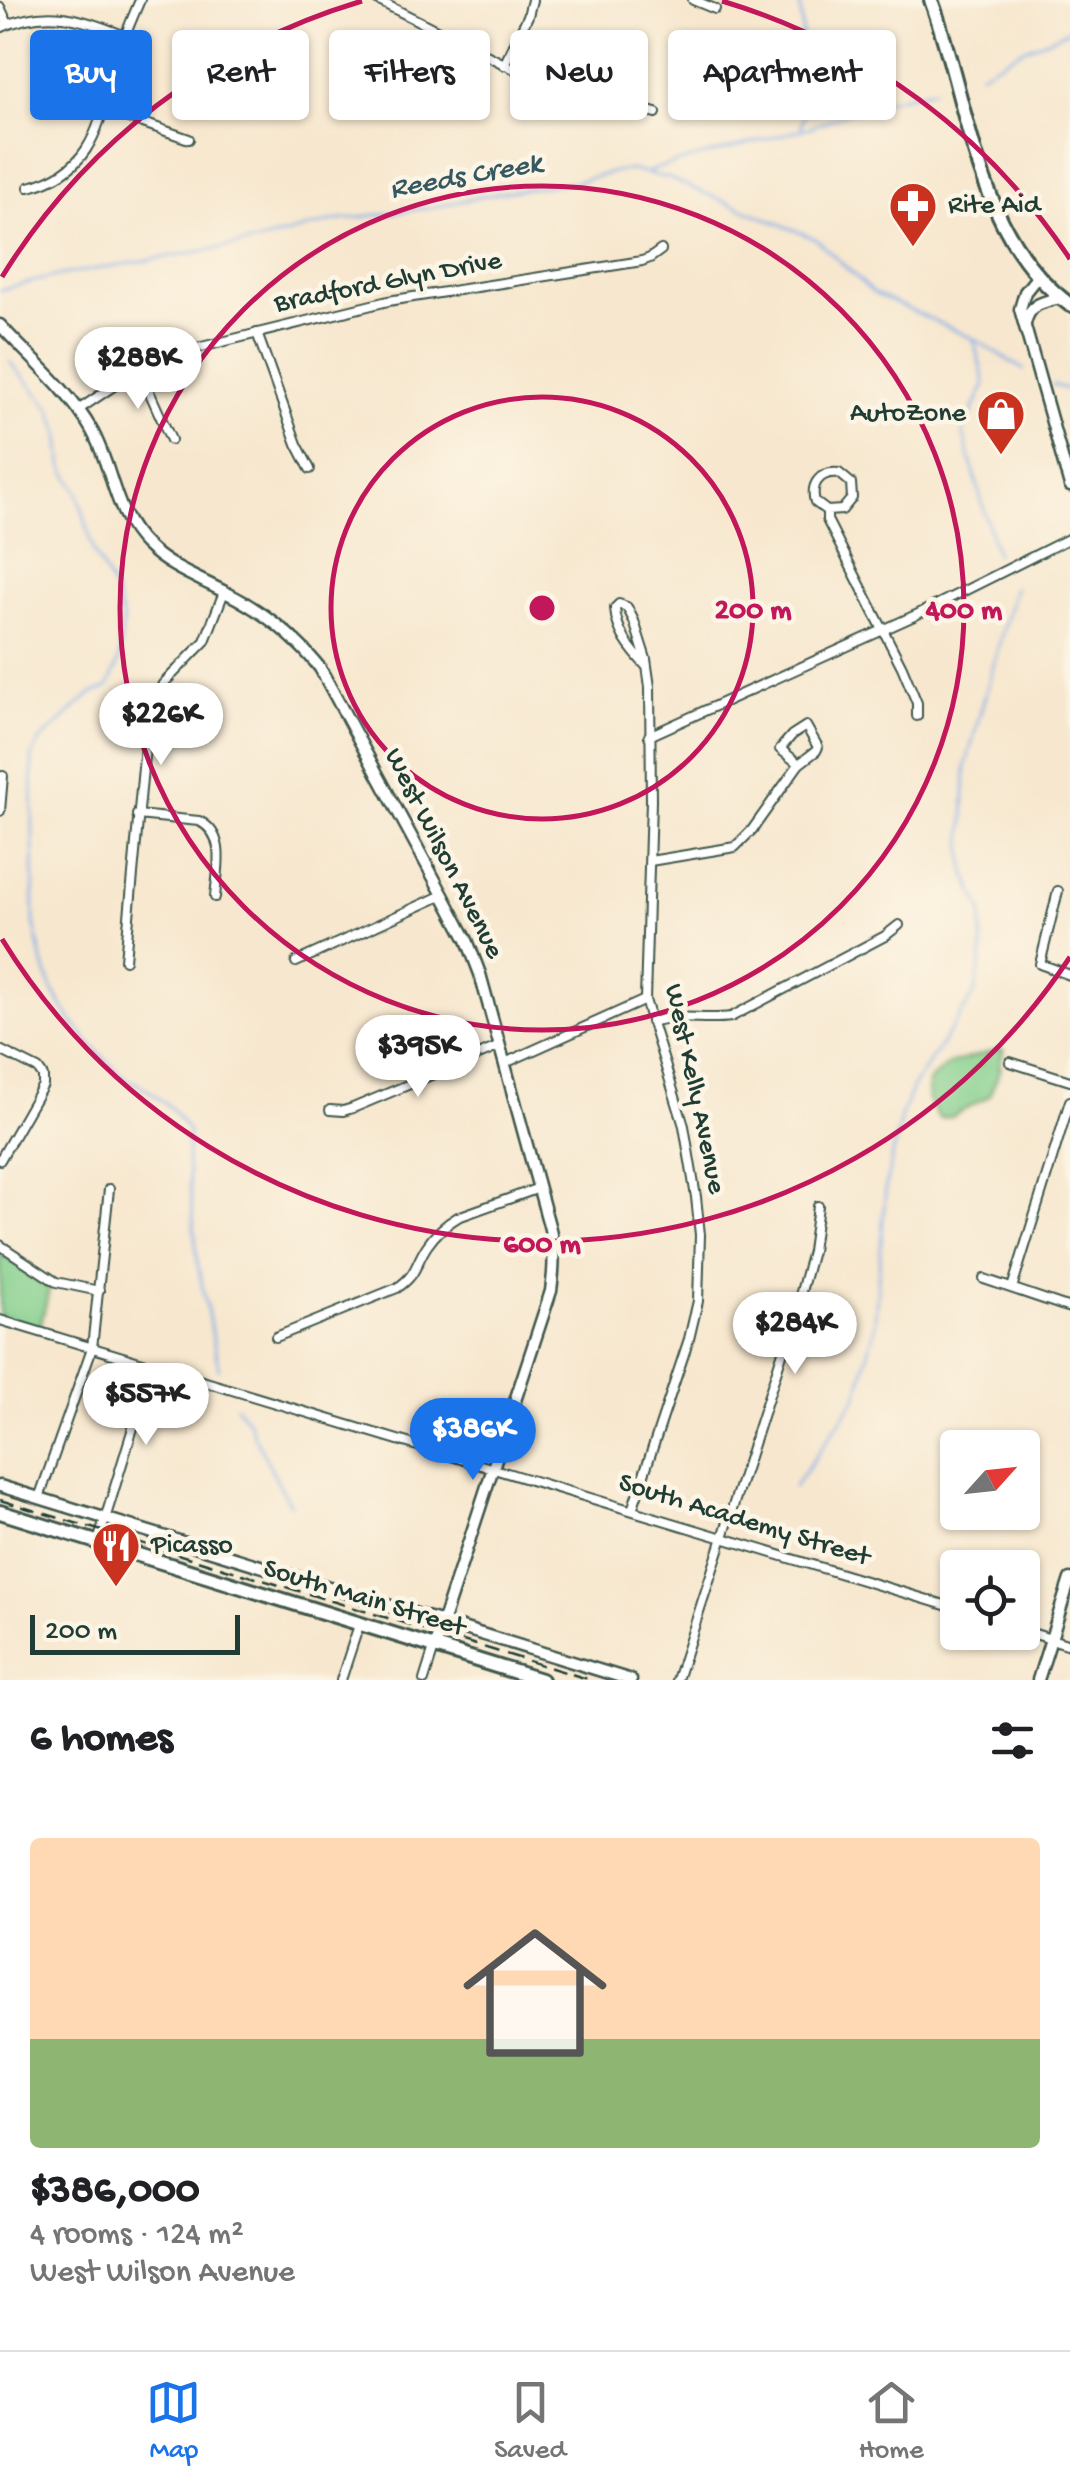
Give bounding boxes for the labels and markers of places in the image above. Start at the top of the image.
pharmacy icon: Rite Aid [887,180,939,248]
place label: Rite Aid [948,190,1043,223]
pin: $288K [68,327,208,412]
shop icon: AutoZone [975,388,1027,456]
place label: AutoZone [850,398,967,431]
centre of rings [524,590,560,626]
pin: $226K [91,683,231,768]
pin: $395K [348,1015,488,1100]
pin: $284K [725,1292,865,1377]
pin: $557K [76,1363,216,1448]
pin: $386K [403,1398,543,1483]
restaurant icon: Picasso [90,1520,142,1588]
place label: Picasso [150,1530,233,1563]

